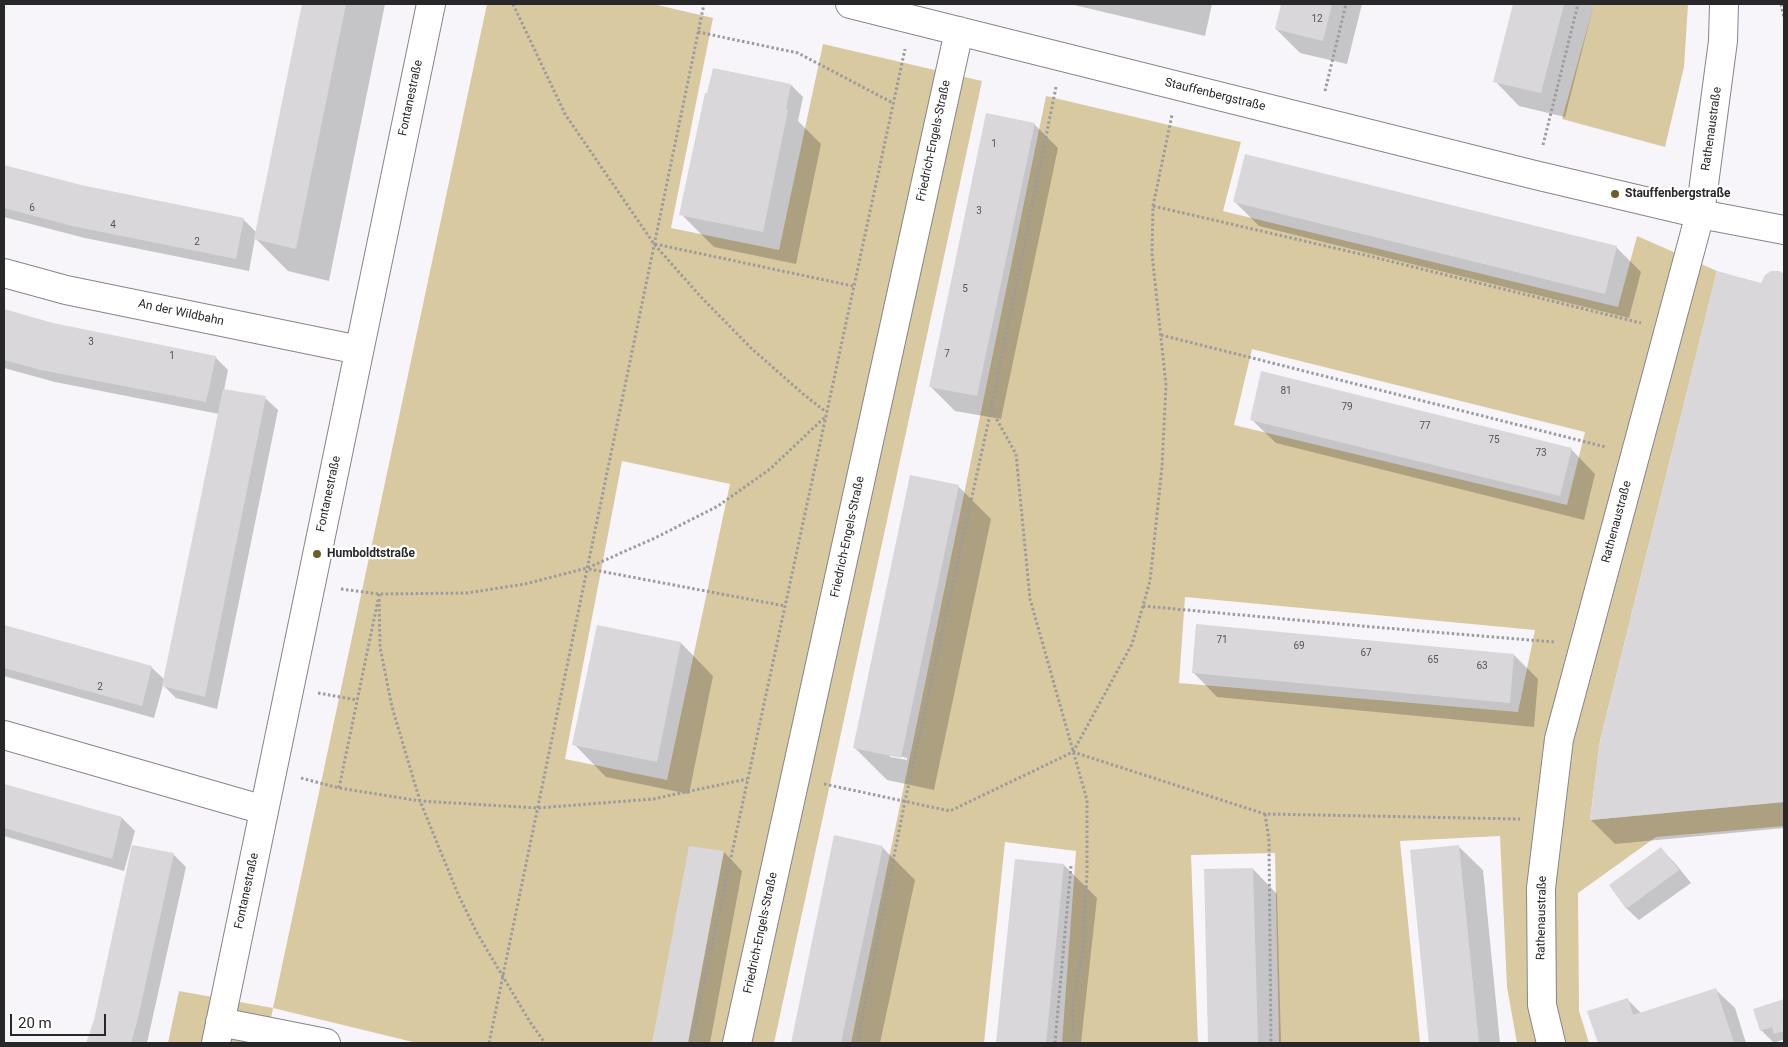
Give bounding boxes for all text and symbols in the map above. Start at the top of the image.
house number: 12 [1311,13,1323,25]
street label: Fontanestraße [396,59,426,137]
street label: Stauffenbergstraße [1163,76,1267,114]
street label: Friedrich-Engels-Straße [914,79,954,203]
street label: Rathenaustraße [1699,86,1725,172]
house number: 1 [991,138,997,150]
place label: Stauffenbergstraße [1625,187,1731,201]
marker: Stauffenbergstraße [1609,188,1621,200]
house number: 6 [29,202,35,214]
house number: 3 [976,205,982,217]
house number: 4 [110,219,116,231]
house number: 2 [194,236,200,248]
house number: 5 [962,283,968,295]
street label: An der Wildbahn [137,297,225,329]
house number: 3 [88,336,94,348]
house number: 7 [944,348,950,360]
house number: 1 [169,350,175,362]
house number: 81 [1280,385,1292,397]
house number: 79 [1341,401,1353,413]
house number: 77 [1419,420,1431,432]
house number: 75 [1488,434,1500,446]
house number: 73 [1535,447,1547,459]
street label: Fontanestraße [314,455,344,533]
street label: Friedrich-Engels-Straße [828,475,868,599]
street label: Rathenaustraße [1599,479,1635,565]
place label: Humboldtstraße [327,547,415,561]
marker: Humboldtstraße [311,548,323,560]
house number: 71 [1216,634,1228,646]
house number: 69 [1293,640,1305,652]
house number: 67 [1360,647,1372,659]
house number: 65 [1427,654,1439,666]
house number: 63 [1476,660,1488,672]
house number: 2 [97,681,103,693]
street label: Fontanestraße [232,852,262,930]
street label: Friedrich-Engels-Straße [741,871,781,995]
street label: Rathenaustraße [1534,876,1550,960]
scale bar [12,1004,109,1036]
text: 20 m [18,1014,52,1032]

